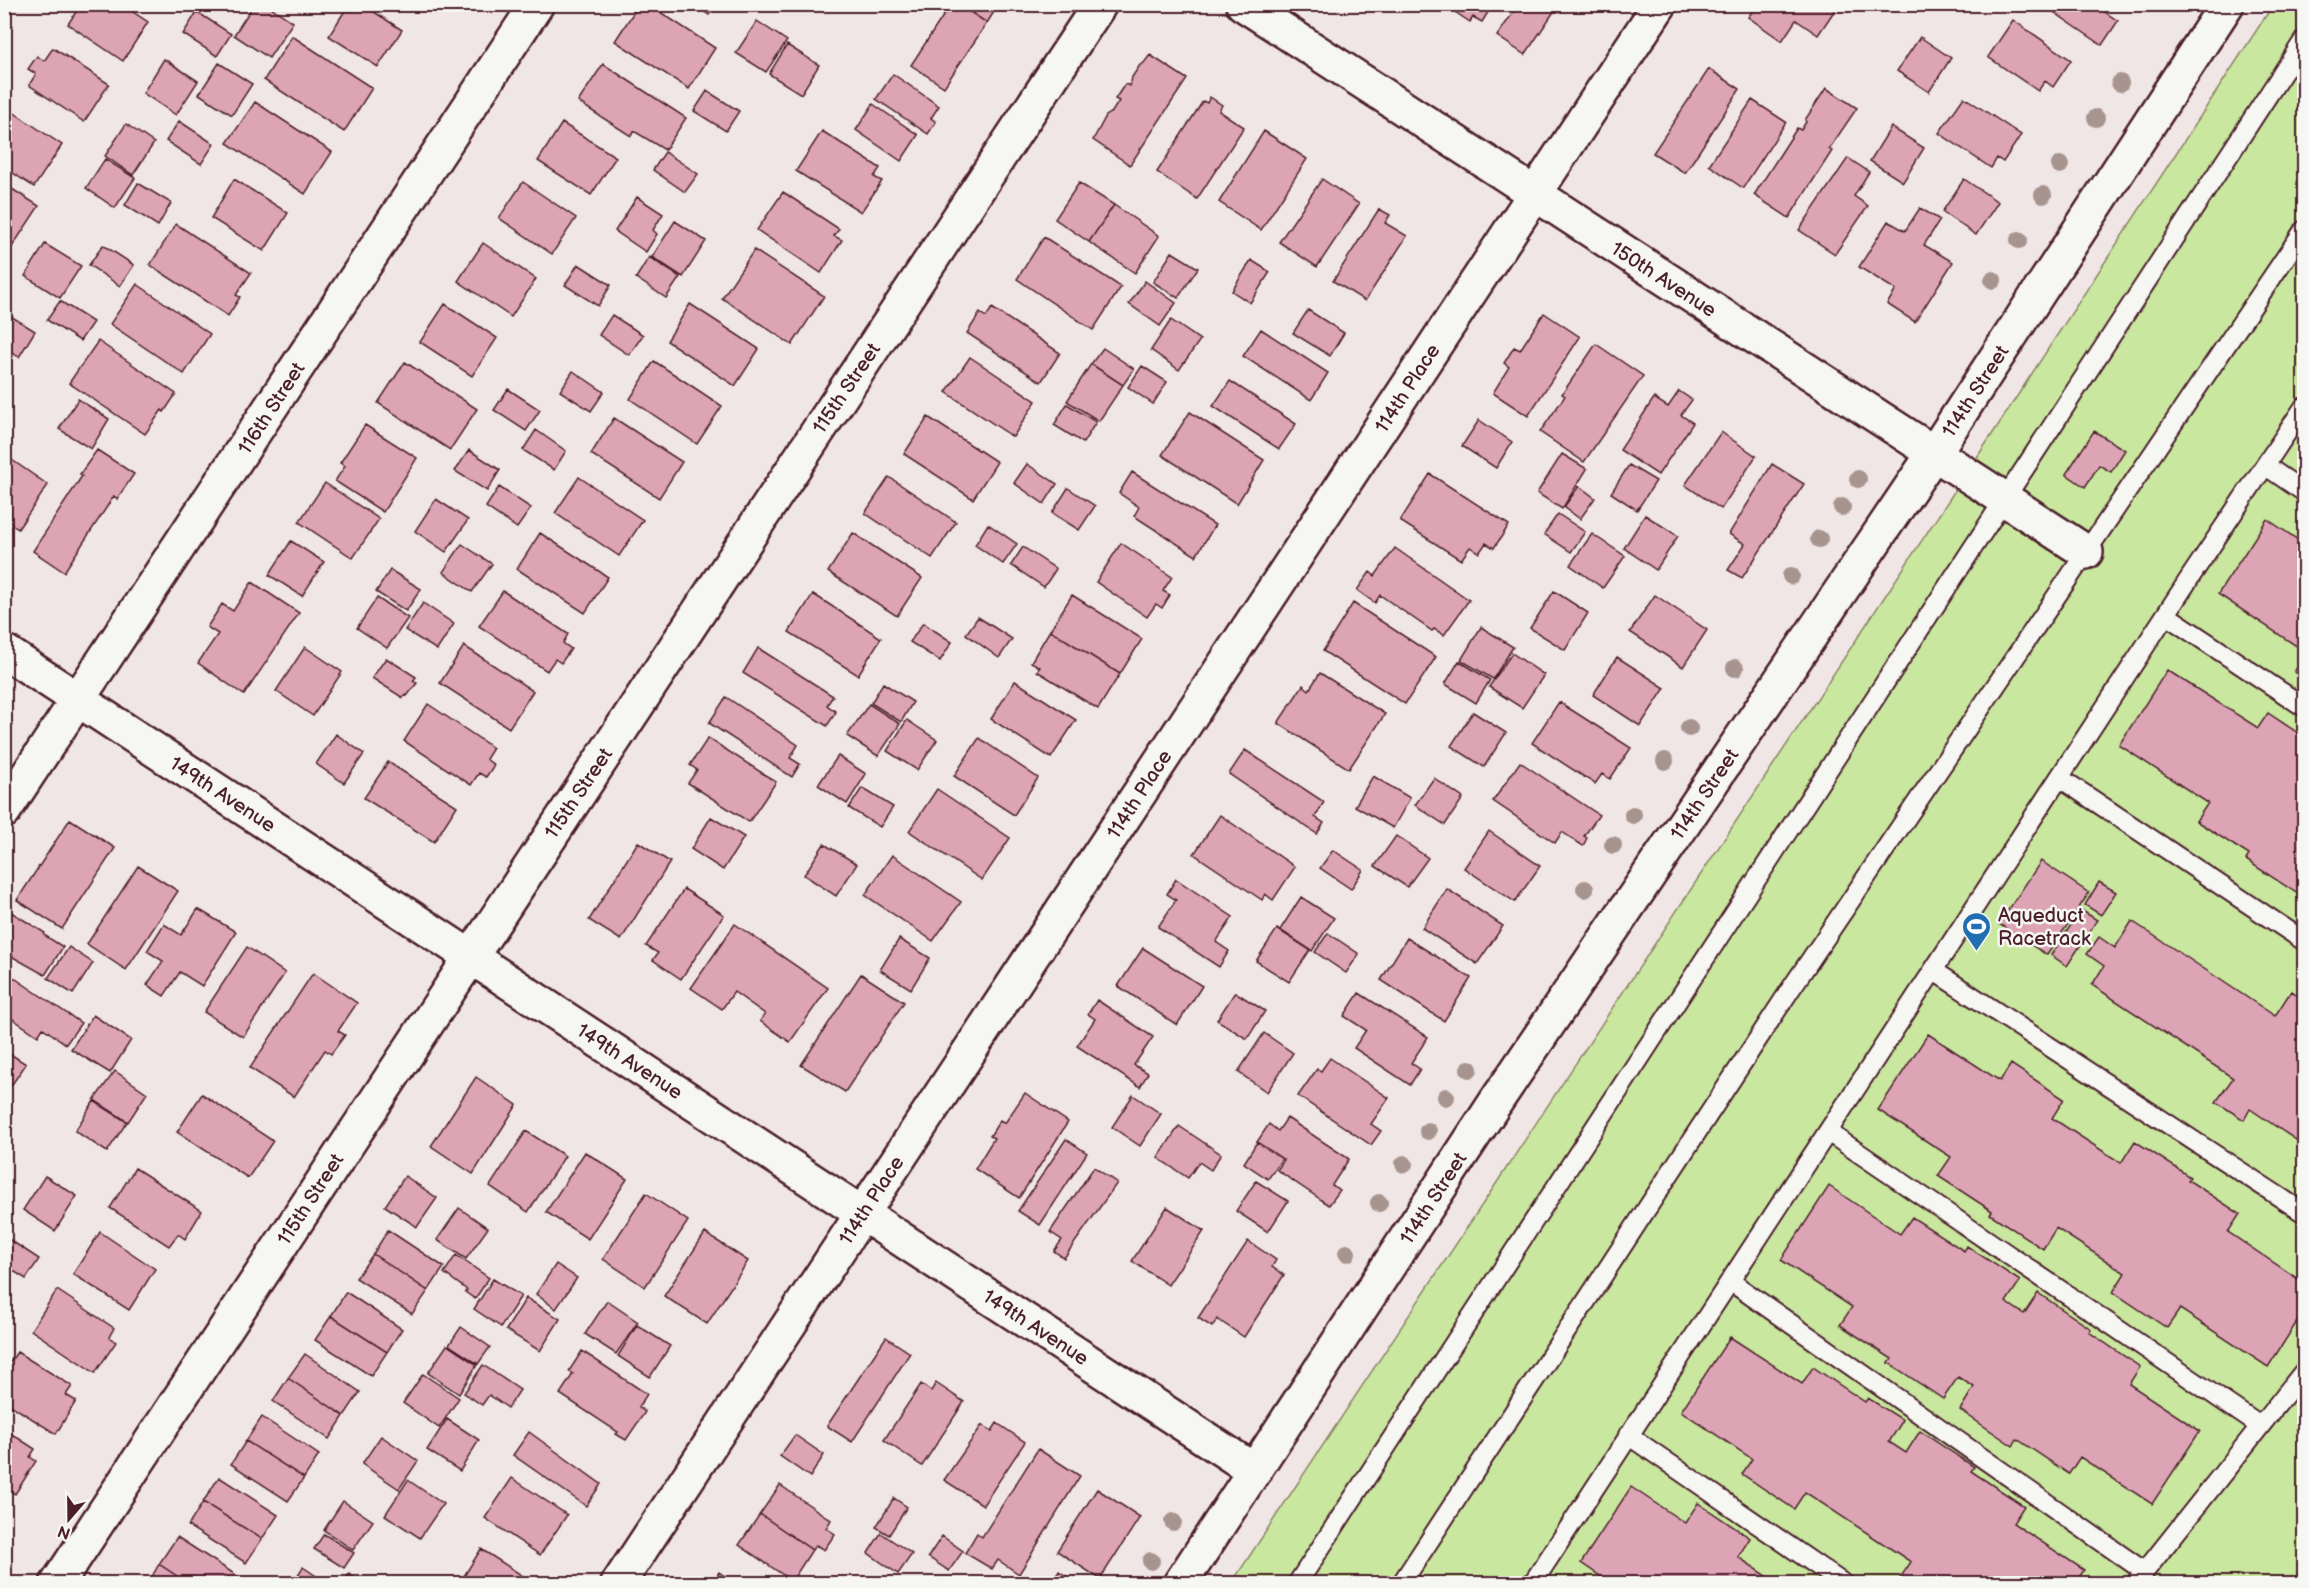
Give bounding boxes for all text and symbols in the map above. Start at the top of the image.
street label: 150th Avenue [1606,237,1721,323]
street label: 115th Street [808,339,886,438]
street label: 114th Place [1370,340,1445,437]
street label: 114th Street [1937,341,2014,442]
street label: 116th Street [233,358,310,459]
street label: 115th Street [540,744,618,843]
street label: 114th Street [1666,744,1744,845]
street label: 114th Place [1102,746,1177,843]
street label: 149th Avenue [165,752,280,838]
place label: Aqueduct Racetrack [1998,904,2091,951]
sports icon: Aqueduct Racetrack [1961,910,1993,952]
street label: 149th Avenue [572,1019,687,1105]
street label: 114th Street [1395,1148,1472,1249]
street label: 115th Street [272,1149,349,1250]
street label: 114th Place [834,1152,909,1249]
street label: 149th Avenue [978,1285,1093,1371]
north arrow [39,1489,99,1549]
text: N [55,1521,73,1543]

